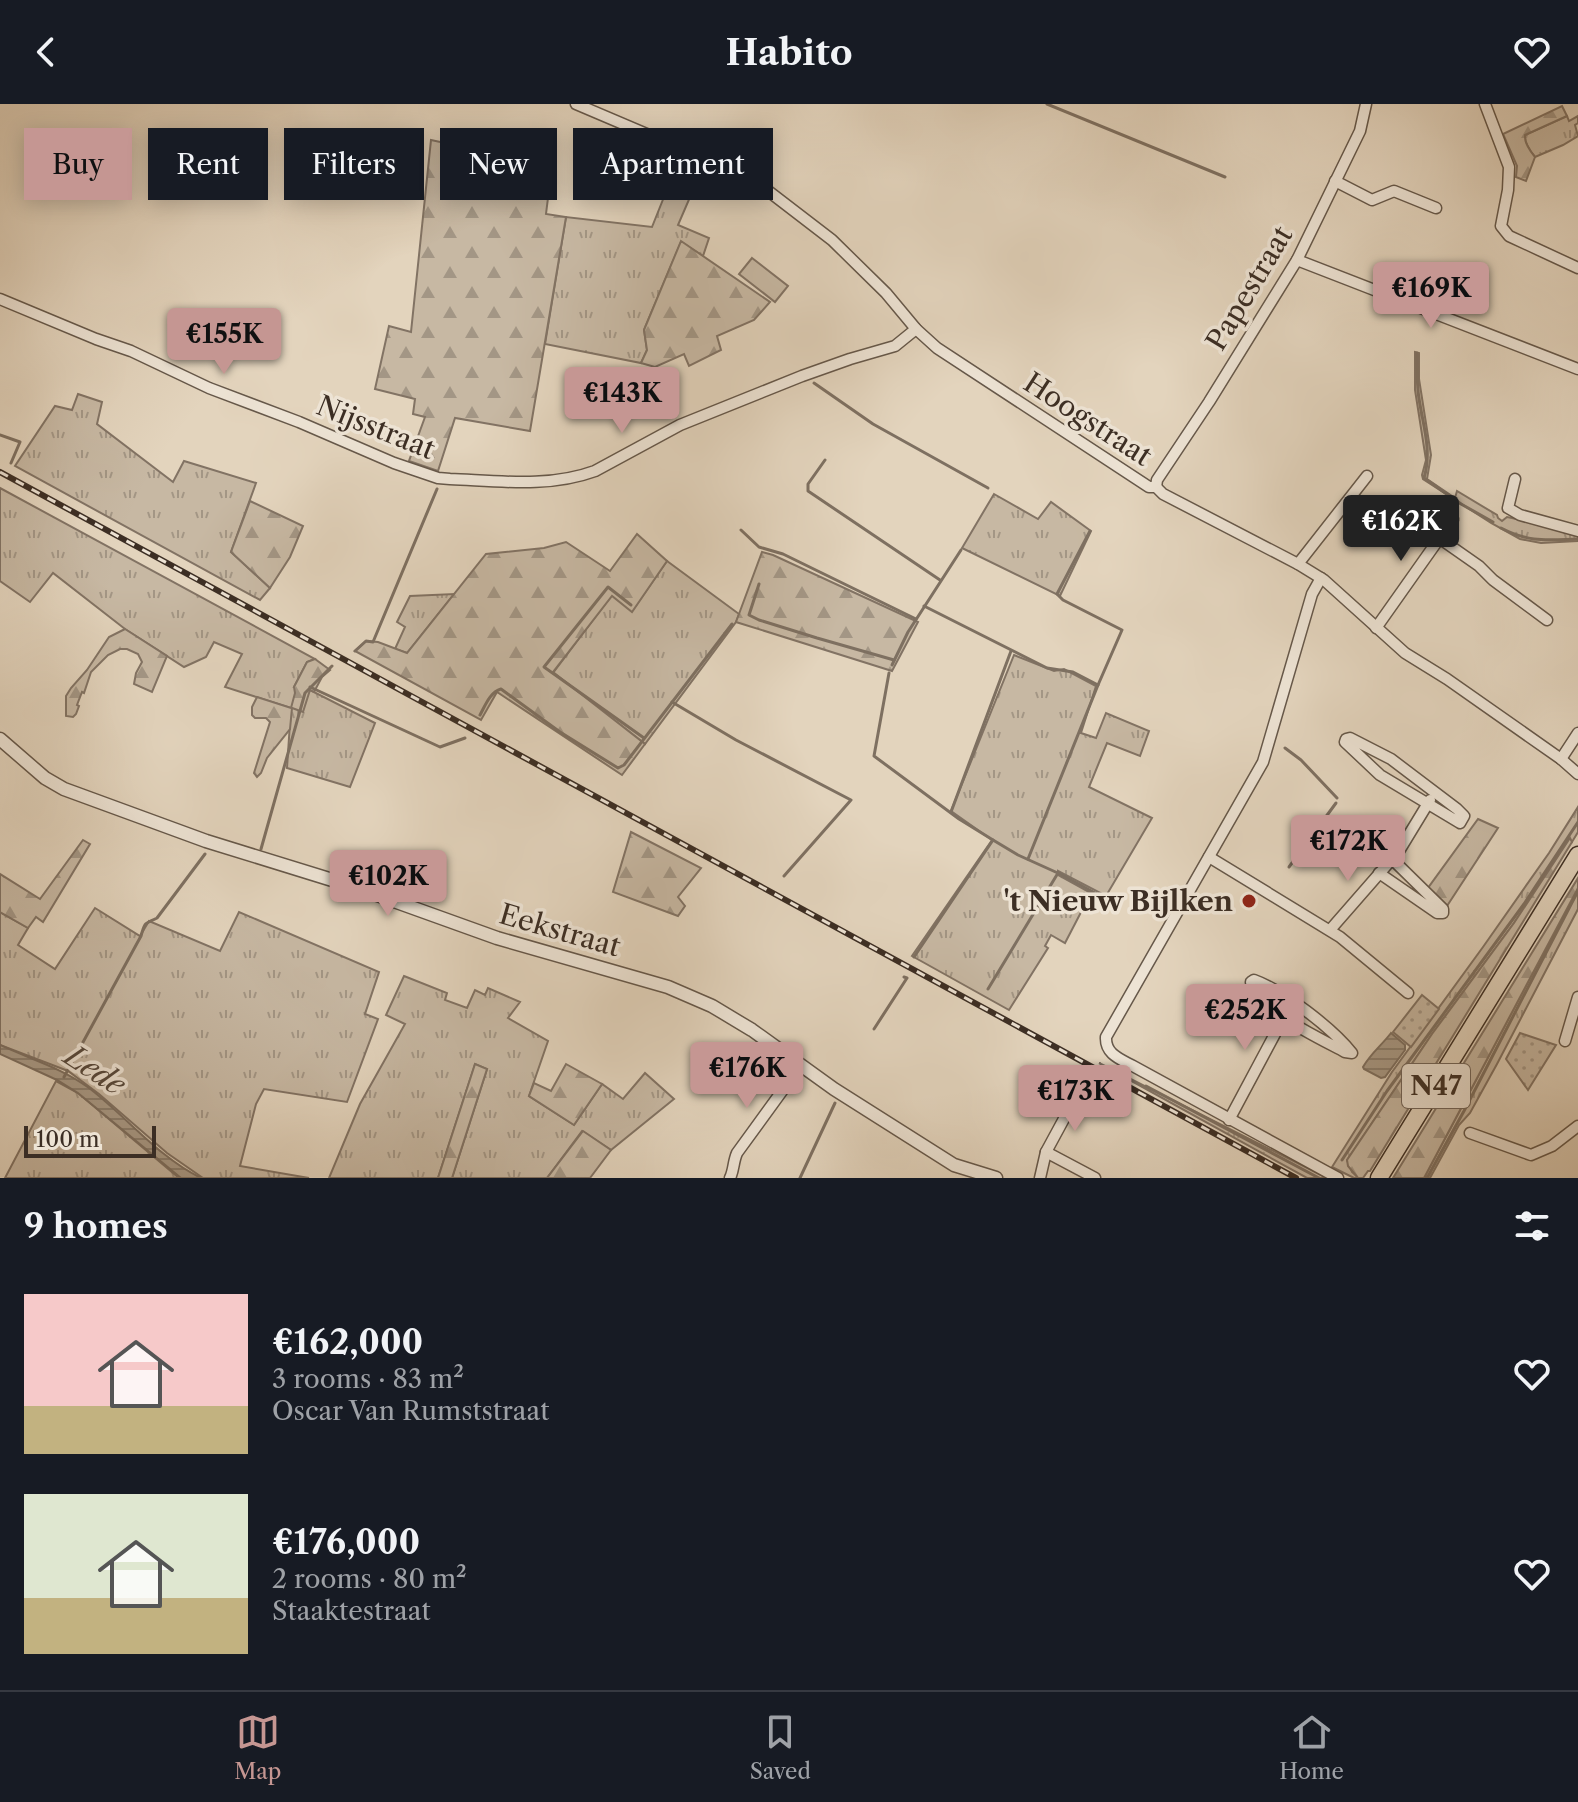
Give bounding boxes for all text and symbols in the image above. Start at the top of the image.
icon: back [24,30,68,74]
text: Habito [725,30,853,74]
icon: heart [1510,30,1554,74]
chip: Buy [24,128,132,200]
chip: Rent [148,128,268,200]
chip: Filters [284,128,424,200]
chip: New [440,128,557,200]
chip: Apartment [573,128,773,200]
street label: Papestraat [1199,220,1299,356]
pin: €169K [1375,262,1487,330]
text: €169K [1391,272,1471,304]
pin: €155K [168,308,280,376]
text: €155K [185,318,263,350]
street label: Hoogstraat [1018,365,1158,473]
pin: €143K [566,367,678,435]
text: €143K [582,377,662,409]
street label: Nijsstraat [312,388,440,466]
pin: €162K [1345,495,1457,563]
text: €162K [1361,505,1441,537]
pin: €172K [1292,815,1404,883]
text: €172K [1309,825,1387,857]
pin: €102K [332,850,444,918]
text: €102K [348,860,428,892]
place label: 't Nieuw Bijlken [1003,884,1233,918]
marker: 't Nieuw Bijlken [1240,892,1258,910]
street label: Eekstraat [496,897,624,963]
pin: €252K [1189,984,1301,1052]
text: €252K [1204,994,1286,1026]
water label: Lede [56,1036,133,1104]
pin: €176K [691,1042,803,1110]
text: €176K [708,1052,786,1084]
road number: N47 [1402,1064,1470,1108]
pin: €173K [1019,1065,1131,1133]
text: €173K [1036,1075,1114,1107]
scale bar [24,1122,156,1158]
text: 100 m [36,1126,99,1153]
icon: filters [1510,1204,1554,1248]
text: 9 homes [24,1205,168,1247]
text: €162,000 [272,1321,423,1363]
icon: home [88,1326,184,1422]
icon: heart [1510,1352,1554,1396]
text: 3 rooms · 83 m² [272,1363,464,1395]
text: Oscar Van Rumststraat [272,1395,549,1427]
text: €176,000 [272,1521,420,1563]
icon: home [88,1526,184,1622]
icon: heart [1510,1552,1554,1596]
text: 2 rooms · 80 m² [272,1563,467,1595]
text: Staaktestraat [272,1595,431,1627]
tab: Map [234,1710,281,1785]
tab: Saved [750,1710,811,1785]
tab: Home [1279,1710,1344,1785]

